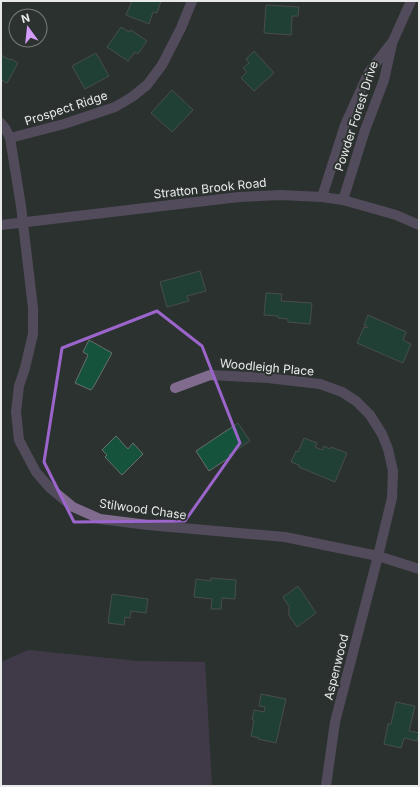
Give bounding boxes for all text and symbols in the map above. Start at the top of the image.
north arrow [8,8,48,48]
text: N [20,10,31,26]
street label: Powder Forest Drive [331,59,381,173]
street label: Prospect Ridge [23,88,109,128]
street label: Stratton Brook Road [153,175,267,201]
street label: Woodleigh Place [219,355,315,379]
street label: Stilwood Chase [98,495,188,523]
street label: Aspenwood [321,632,351,702]

